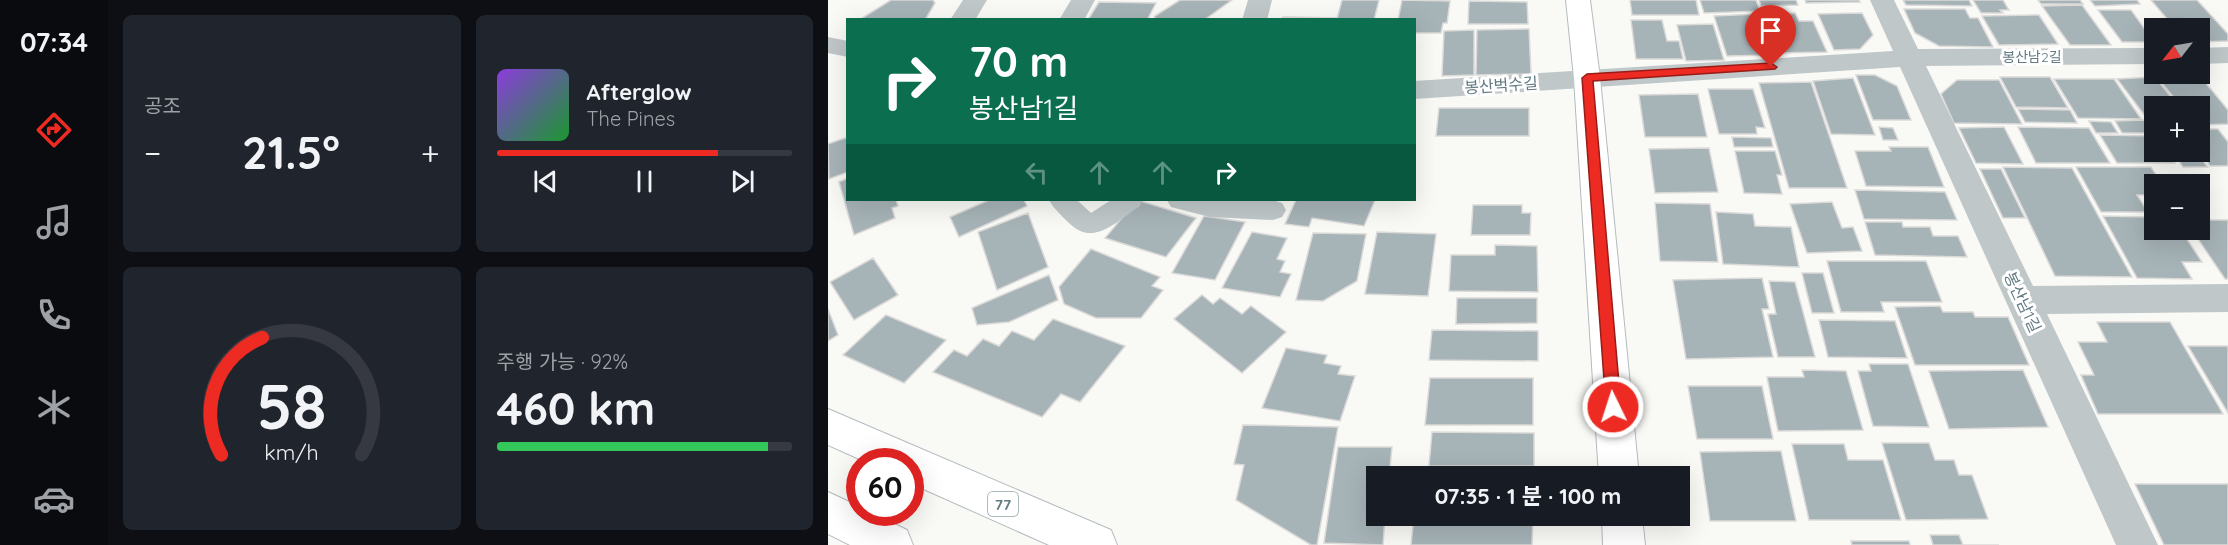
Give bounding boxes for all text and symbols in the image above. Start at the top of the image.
pin [1745,5,1796,67]
icon: arrive [1754,14,1787,47]
north arrow [2144,18,2210,84]
map controls [2144,18,2210,240]
text: 07:34 [20,25,88,59]
text: 70 m [969,35,1068,88]
icon: right [870,42,948,120]
street label: 봉산남2길 [2002,48,2062,66]
street label: 봉산벅수길 [1464,72,1538,98]
text: Afterglow [587,78,692,106]
text: 봉산남1길 [969,91,1078,125]
text: 공조 [144,93,181,118]
button: + [2144,96,2210,162]
text: The Pines [587,106,675,131]
icon: directions [33,109,75,151]
text: 21.5° [242,124,340,180]
text: − [144,132,161,173]
text: + [421,132,439,173]
icon: left [1020,156,1053,189]
icon: ahead [1083,156,1116,189]
icon: ahead [1146,156,1179,189]
icon: right [1209,156,1242,189]
icon: previous [529,165,562,198]
icon: pause [628,165,661,198]
icon: next [726,165,759,198]
button: − [2144,174,2210,240]
icon: music [33,201,75,243]
street label: 봉산남1길 [2000,268,2046,336]
icon: phone [33,294,75,336]
text: 주행 가능 · 92% [497,349,628,374]
text: 58 [257,367,327,445]
position arrow [1581,375,1645,439]
text: 460 km [497,380,655,436]
icon: climate [33,386,75,428]
text: km/h [265,440,319,466]
speed limit sign: 60 [846,448,924,526]
icon: car [33,478,75,520]
text: 07:35 · 1 분 · 100 m [1435,482,1621,510]
road number: 77 [988,492,1018,516]

